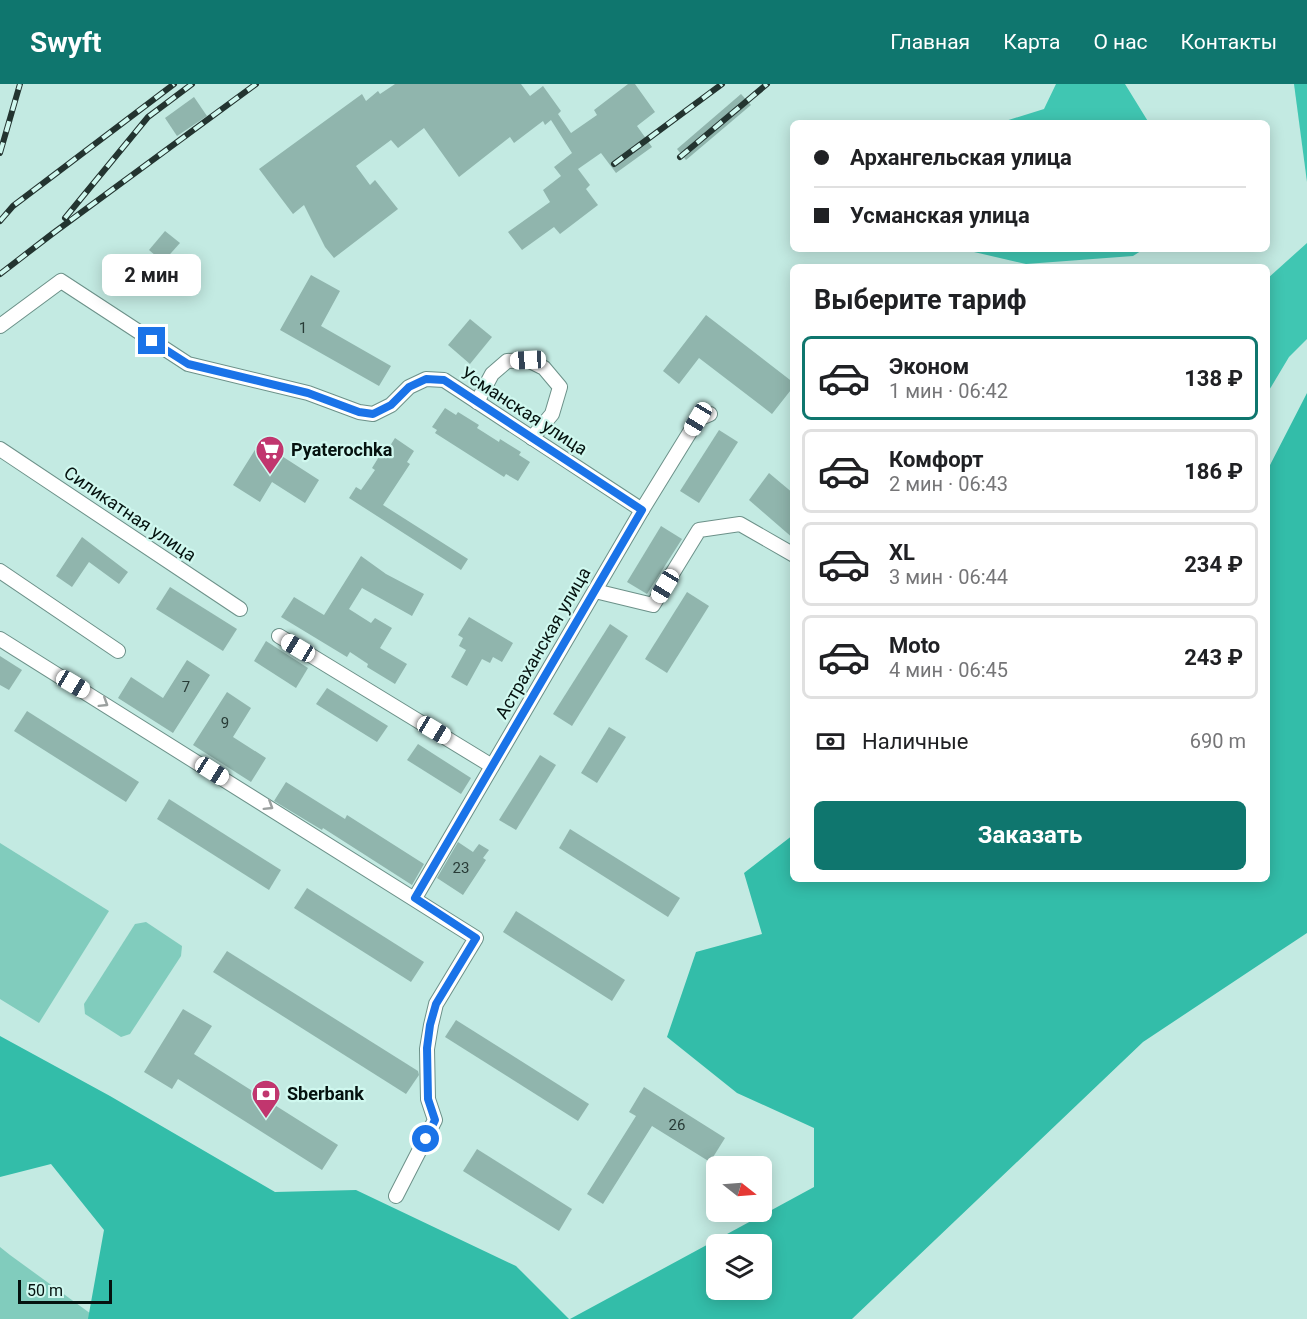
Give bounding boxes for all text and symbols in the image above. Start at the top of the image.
text: Swyft [30,26,102,59]
text: Главная [890,30,970,54]
text: Карта [1003,30,1060,54]
text: О нас [1093,30,1148,54]
text: Контакты [1181,30,1277,54]
text: Архангельская улица [850,145,1072,170]
text: Усманская улица [850,203,1030,228]
callout: 2 мин [102,254,201,296]
text: 2 мин [124,263,179,287]
text: Выберите тариф [814,284,1026,316]
house number: 1 [299,319,307,337]
route end [138,327,165,354]
car [510,350,546,370]
icon: car [817,351,871,405]
text: Эконом [889,354,969,379]
street label: Усманская улица [457,362,591,459]
text: 138 ₽ [1184,366,1243,391]
text: 1 мин · 06:42 [889,379,1008,403]
car [681,399,715,439]
supermarket icon: Pyaterochka [254,434,286,476]
place label: Pyaterochka [291,439,393,460]
icon: car [817,444,871,498]
text: Комфорт [889,447,984,472]
text: 186 ₽ [1184,459,1243,484]
street label: Силикатная улица [60,462,200,566]
text: 2 мин · 06:43 [889,472,1008,496]
icon: car [817,537,871,591]
text: XL [889,540,915,565]
text: 234 ₽ [1184,552,1243,577]
street label: Астраханская улица [491,563,595,722]
text: 3 мин · 06:44 [889,565,1008,589]
car [648,566,682,606]
icon: car [817,630,871,684]
car [278,631,318,665]
text: Moto [889,633,940,658]
text: 243 ₽ [1184,645,1243,670]
text: 4 мин · 06:45 [889,658,1008,682]
car [53,667,93,701]
house number: 7 [182,678,190,696]
one-way arrow [97,695,108,706]
car [414,713,454,747]
house number: 9 [221,714,229,732]
icon: cash [814,725,847,758]
text: Наличные [862,729,968,754]
text: 690 m [1190,729,1246,753]
car [192,754,232,788]
one-way arrow [262,799,273,810]
button: Заказать [814,801,1246,870]
house number: 23 [453,859,469,877]
bank icon: Sberbank [250,1078,282,1120]
place label: Sberbank [287,1083,364,1104]
house number: 26 [669,1116,685,1134]
route start [412,1125,439,1152]
north arrow [706,1156,772,1222]
map controls [706,1156,772,1300]
button: layers [706,1234,772,1300]
scale bar [18,1277,112,1304]
text: 50 m [27,1281,63,1300]

